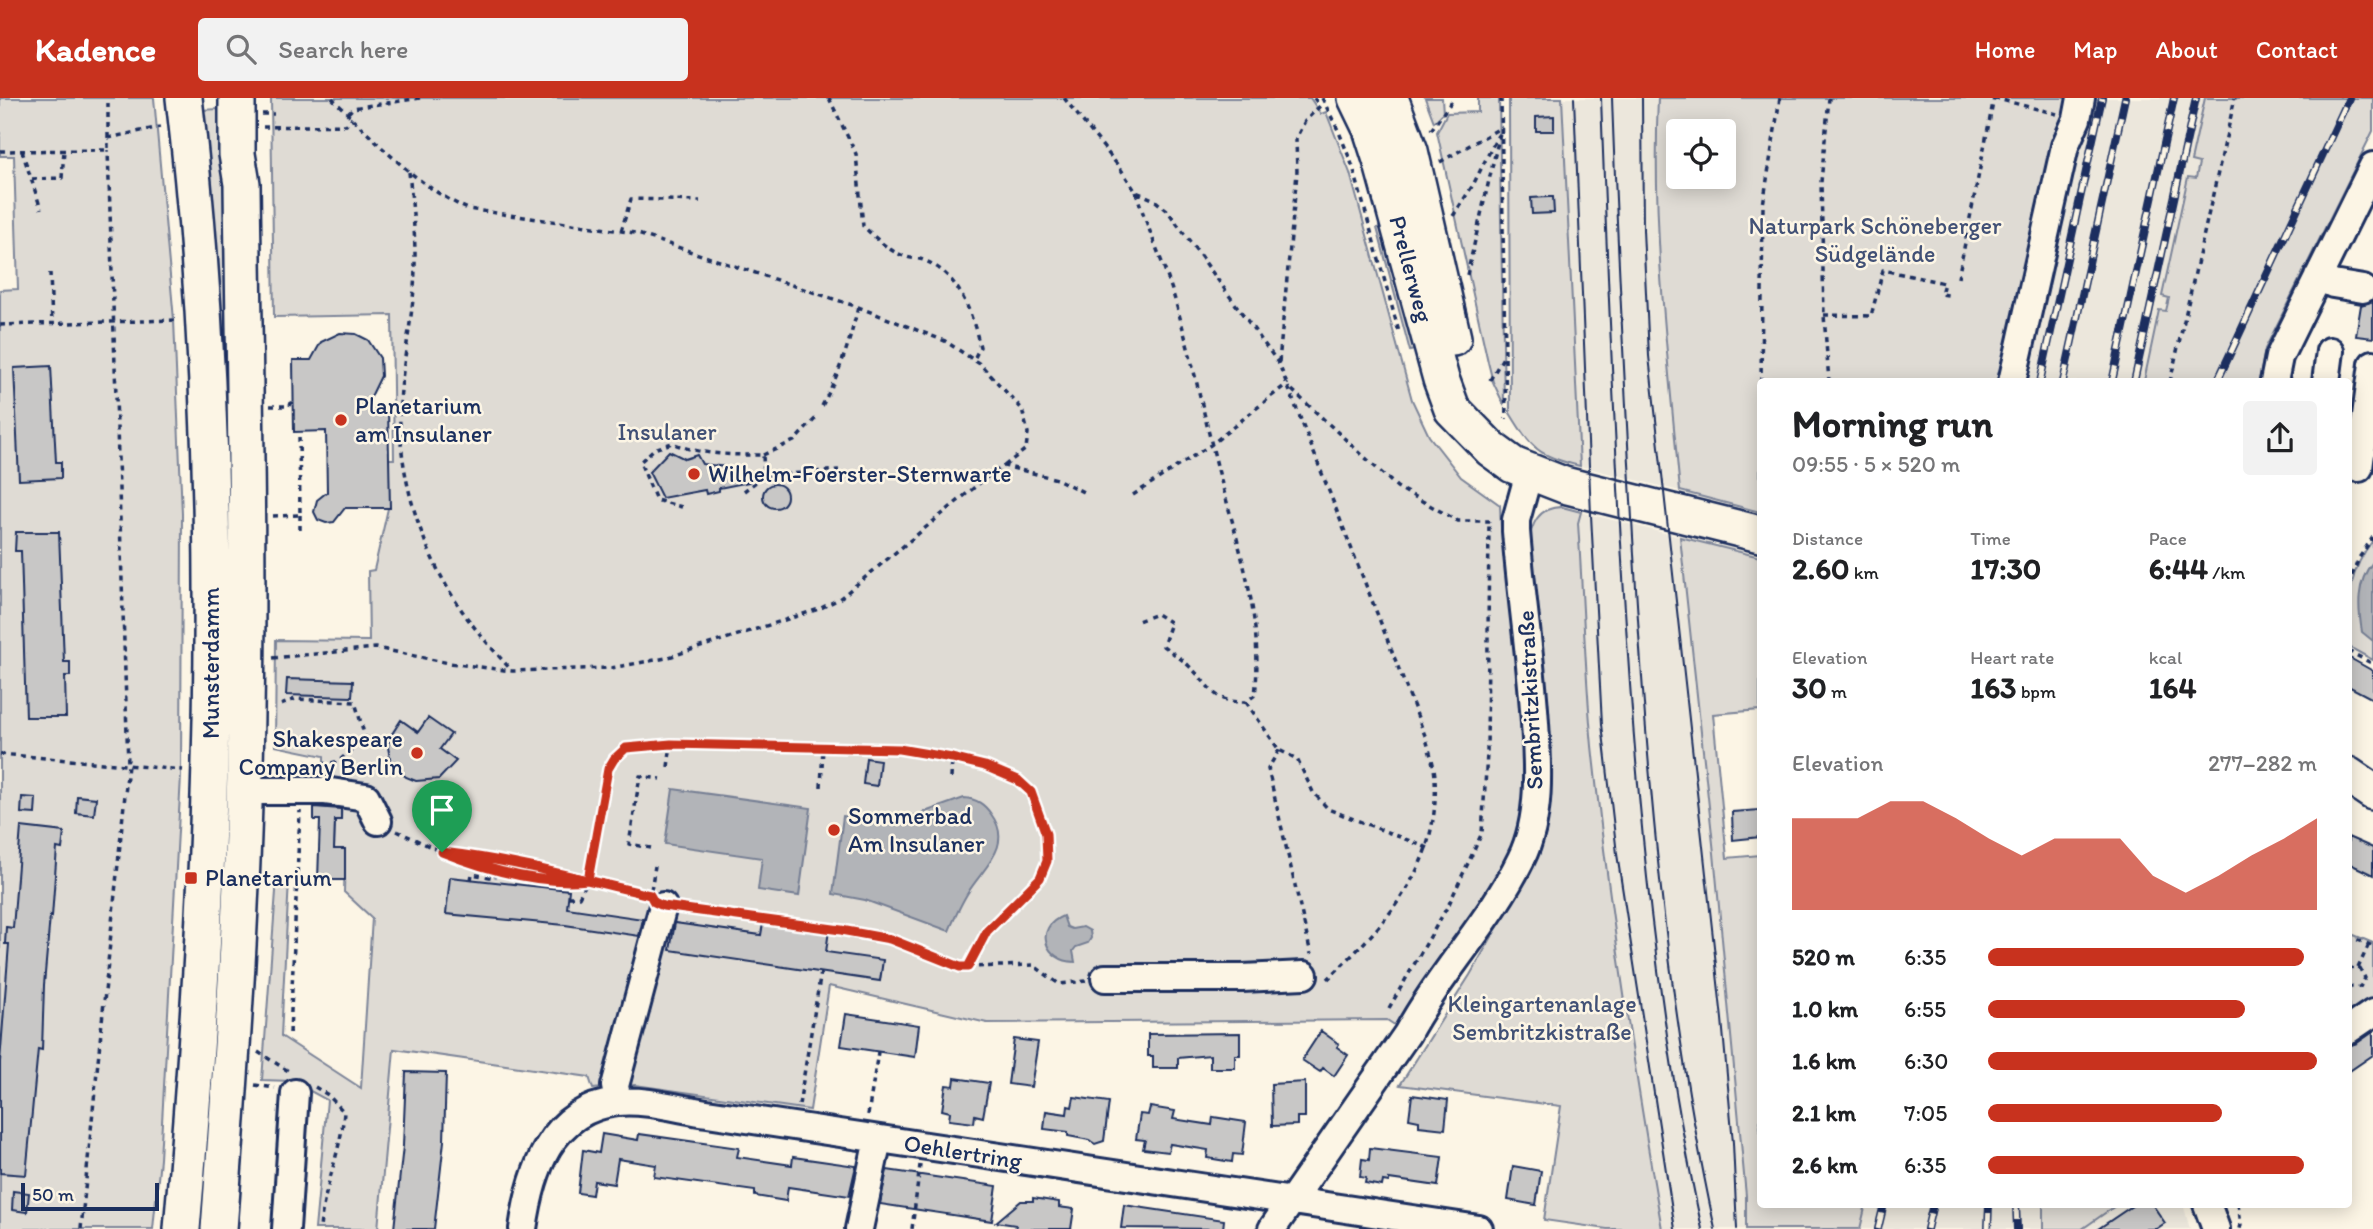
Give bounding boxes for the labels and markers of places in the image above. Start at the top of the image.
place label: Planetarium am Insulaner [355,391,492,448]
marker: Planetarium am Insulaner [333,412,349,428]
place label: Wilhelm-Foerster-Sternwarte [708,459,1012,488]
marker: Wilhelm-Foerster-Sternwarte [686,466,702,482]
place label: Shakespeare Company Berlin [239,724,403,781]
marker: Shakespeare Company Berlin [409,745,425,761]
pin [412,780,472,852]
place label: Sommerbad Am Insulaner [848,801,985,858]
marker: Sommerbad Am Insulaner [826,822,842,838]
place label: Planetarium [205,863,332,892]
marker: Planetarium [183,870,199,886]

